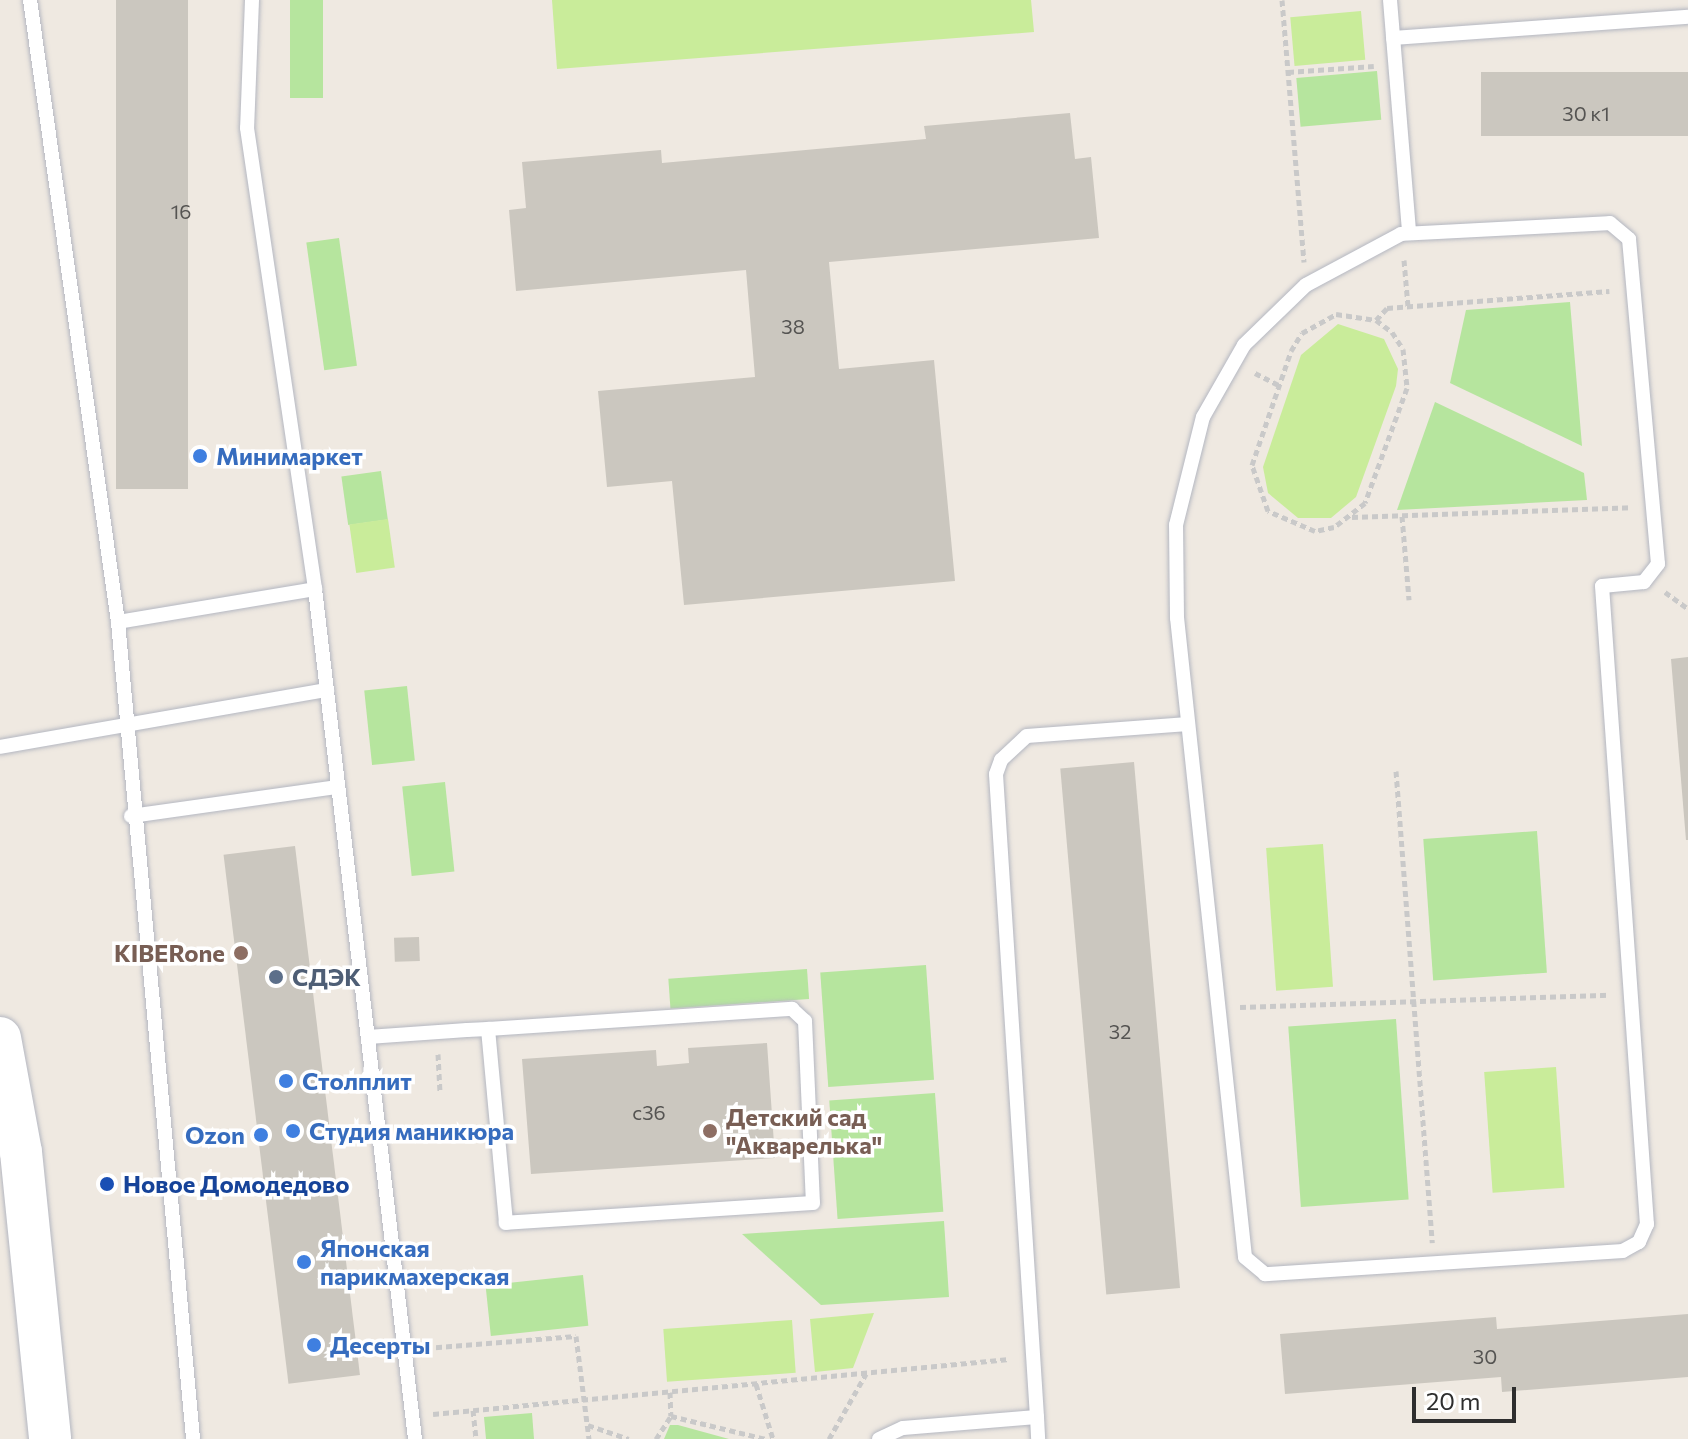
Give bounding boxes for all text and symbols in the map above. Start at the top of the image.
house number: 30 к1 [1562,101,1610,125]
house number: 16 [171,199,191,223]
house number: 38 [781,314,805,338]
place label: Минимаркет [216,442,363,470]
marker: Минимаркет [191,447,209,465]
place label: KIBERone [114,939,225,967]
marker: KIBERone [232,944,250,962]
place label: СДЭК [292,963,361,991]
marker: СДЭК [267,968,285,986]
house number: 32 [1109,1019,1131,1043]
place label: Столплит [302,1067,412,1095]
marker: Столплит [277,1072,295,1090]
house number: с36 [632,1100,666,1124]
place label: Детский сад "Акварелька" [726,1103,882,1159]
place label: Студия маникюра [309,1117,514,1145]
place label: Ozon [185,1121,245,1149]
marker: Студия маникюра [284,1122,302,1140]
marker: Детский сад "Акварелька" [701,1122,719,1140]
marker: Ozon [252,1126,270,1144]
place label: Новое Домодедово [123,1170,349,1198]
marker: Новое Домодедово [98,1175,116,1193]
place label: Японская парикмахерская [320,1234,509,1290]
marker: Японская парикмахерская [295,1253,313,1271]
place label: Десерты [330,1331,431,1359]
marker: Десерты [305,1336,323,1354]
house number: 30 [1473,1344,1497,1368]
scale bar [1416,1371,1520,1421]
text: 20 m [1426,1386,1480,1415]

